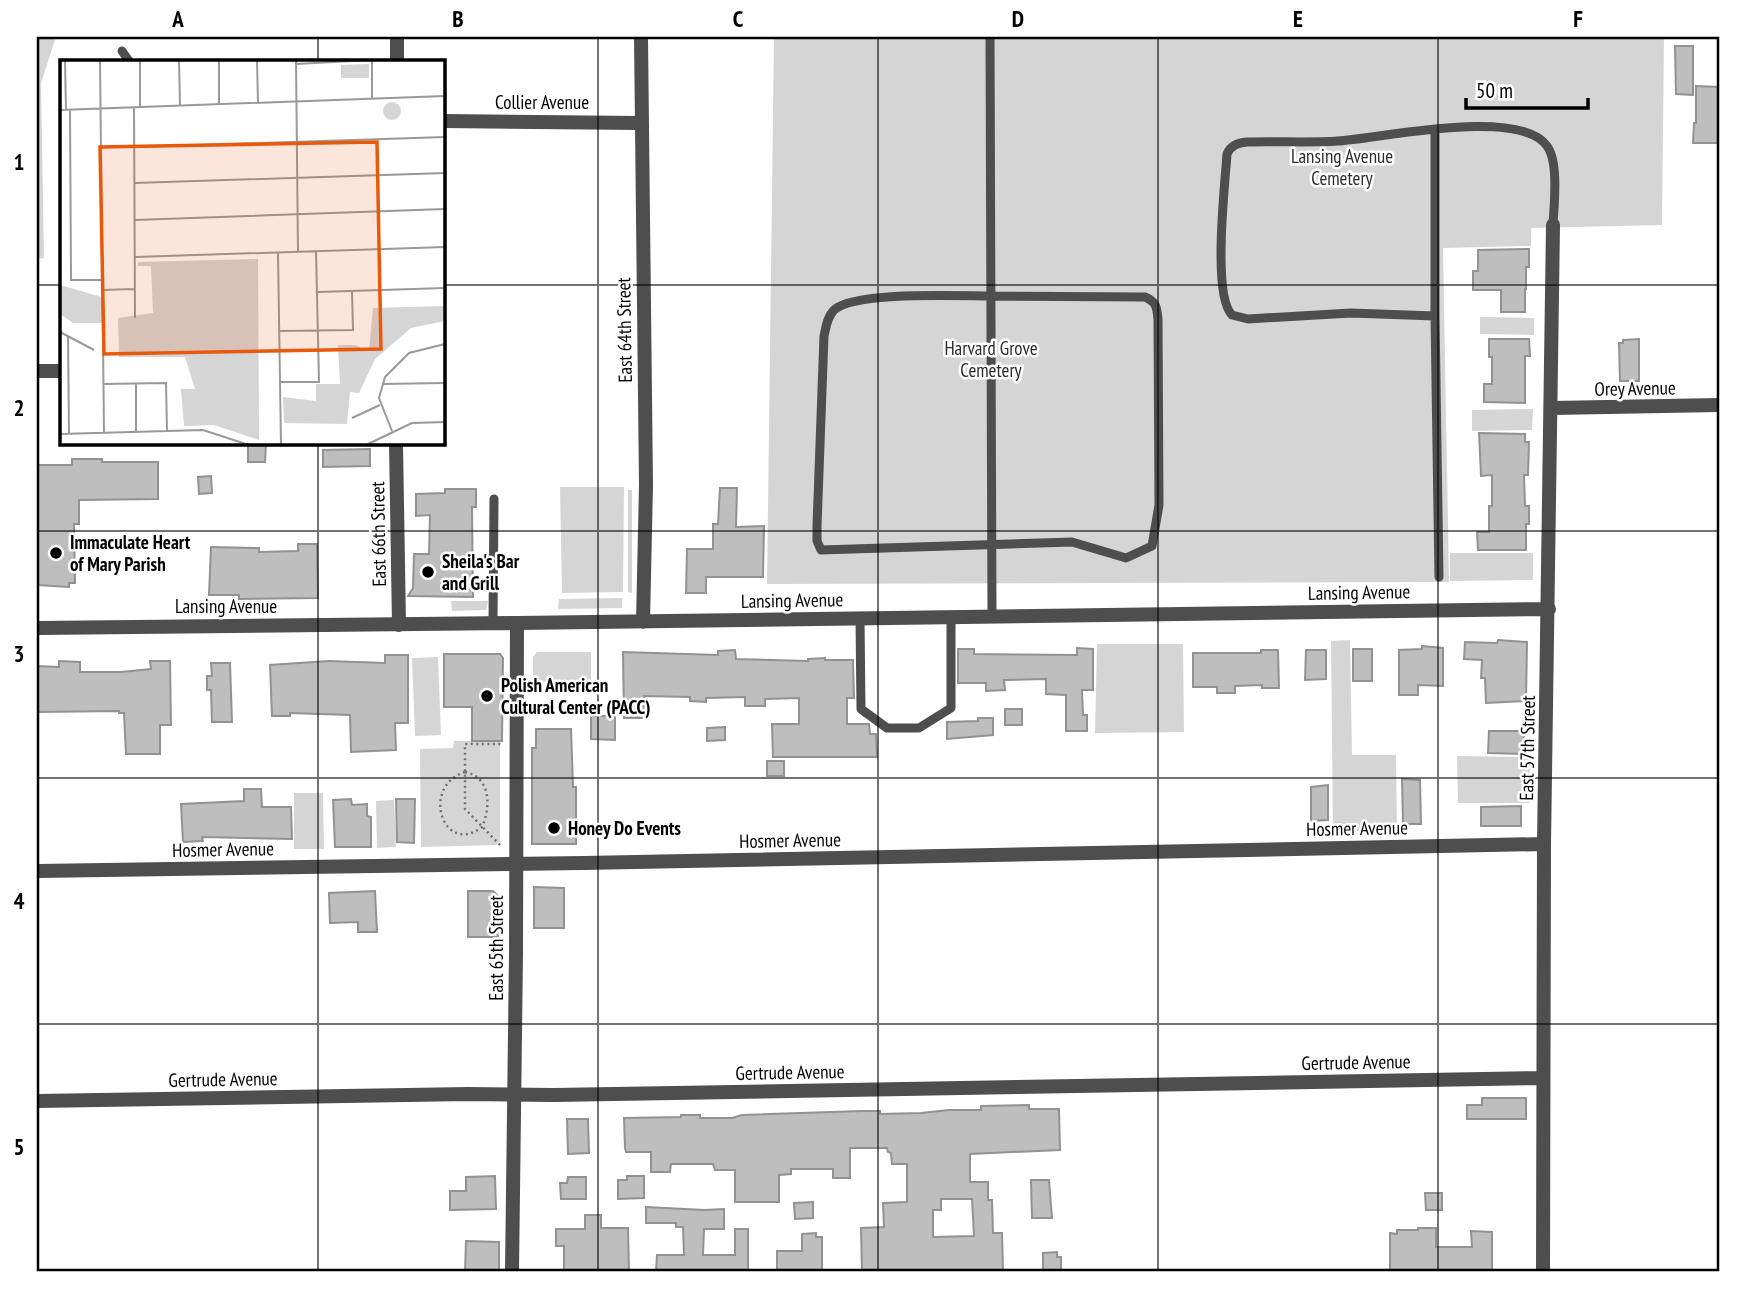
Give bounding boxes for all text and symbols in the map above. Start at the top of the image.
text: A [171,4,184,33]
text: B [452,4,464,33]
text: C [733,4,744,33]
text: D [1012,4,1024,33]
text: E [1293,4,1303,33]
text: F [1573,4,1583,33]
inset map [60,60,444,444]
scale bar [1466,66,1588,110]
text: 50 m [1476,77,1513,104]
street label: Collier Avenue [495,90,589,114]
park label: Lansing Avenue Cemetery [1291,144,1393,190]
text: 1 [14,147,25,176]
street label: East 64th Street [611,276,637,383]
park label: Harvard Grove Cemetery [944,336,1038,382]
street label: Orey Avenue [1594,375,1676,401]
text: 2 [14,393,25,422]
street label: East 66th Street [365,480,391,587]
place label: Immaculate Heart of Mary Parish [70,530,191,576]
marker: Immaculate Heart of Mary Parish [48,545,64,561]
place label: Sheila's Bar and Grill [442,549,520,595]
marker: Sheila's Bar and Grill [420,564,436,580]
street label: Lansing Avenue [1308,579,1410,605]
street label: Lansing Avenue [741,587,843,613]
street label: Lansing Avenue [175,594,277,618]
text: 3 [14,639,25,668]
place label: Polish American Cultural Center (PACC) [501,673,651,719]
marker: Polish American Cultural Center (PACC) [479,688,495,704]
street label: East 57th Street [1514,694,1540,801]
street label: Hosmer Avenue [1306,815,1408,841]
place label: Honey Do Events [568,816,681,840]
marker: Honey Do Events [546,820,562,836]
street label: Hosmer Avenue [739,827,841,853]
street label: Hosmer Avenue [172,836,274,862]
text: 4 [14,886,25,915]
street label: East 65th Street [484,894,508,1001]
street label: Gertrude Avenue [1301,1049,1411,1075]
street label: Gertrude Avenue [735,1059,845,1085]
street label: Gertrude Avenue [168,1066,278,1092]
text: 5 [14,1132,25,1161]

